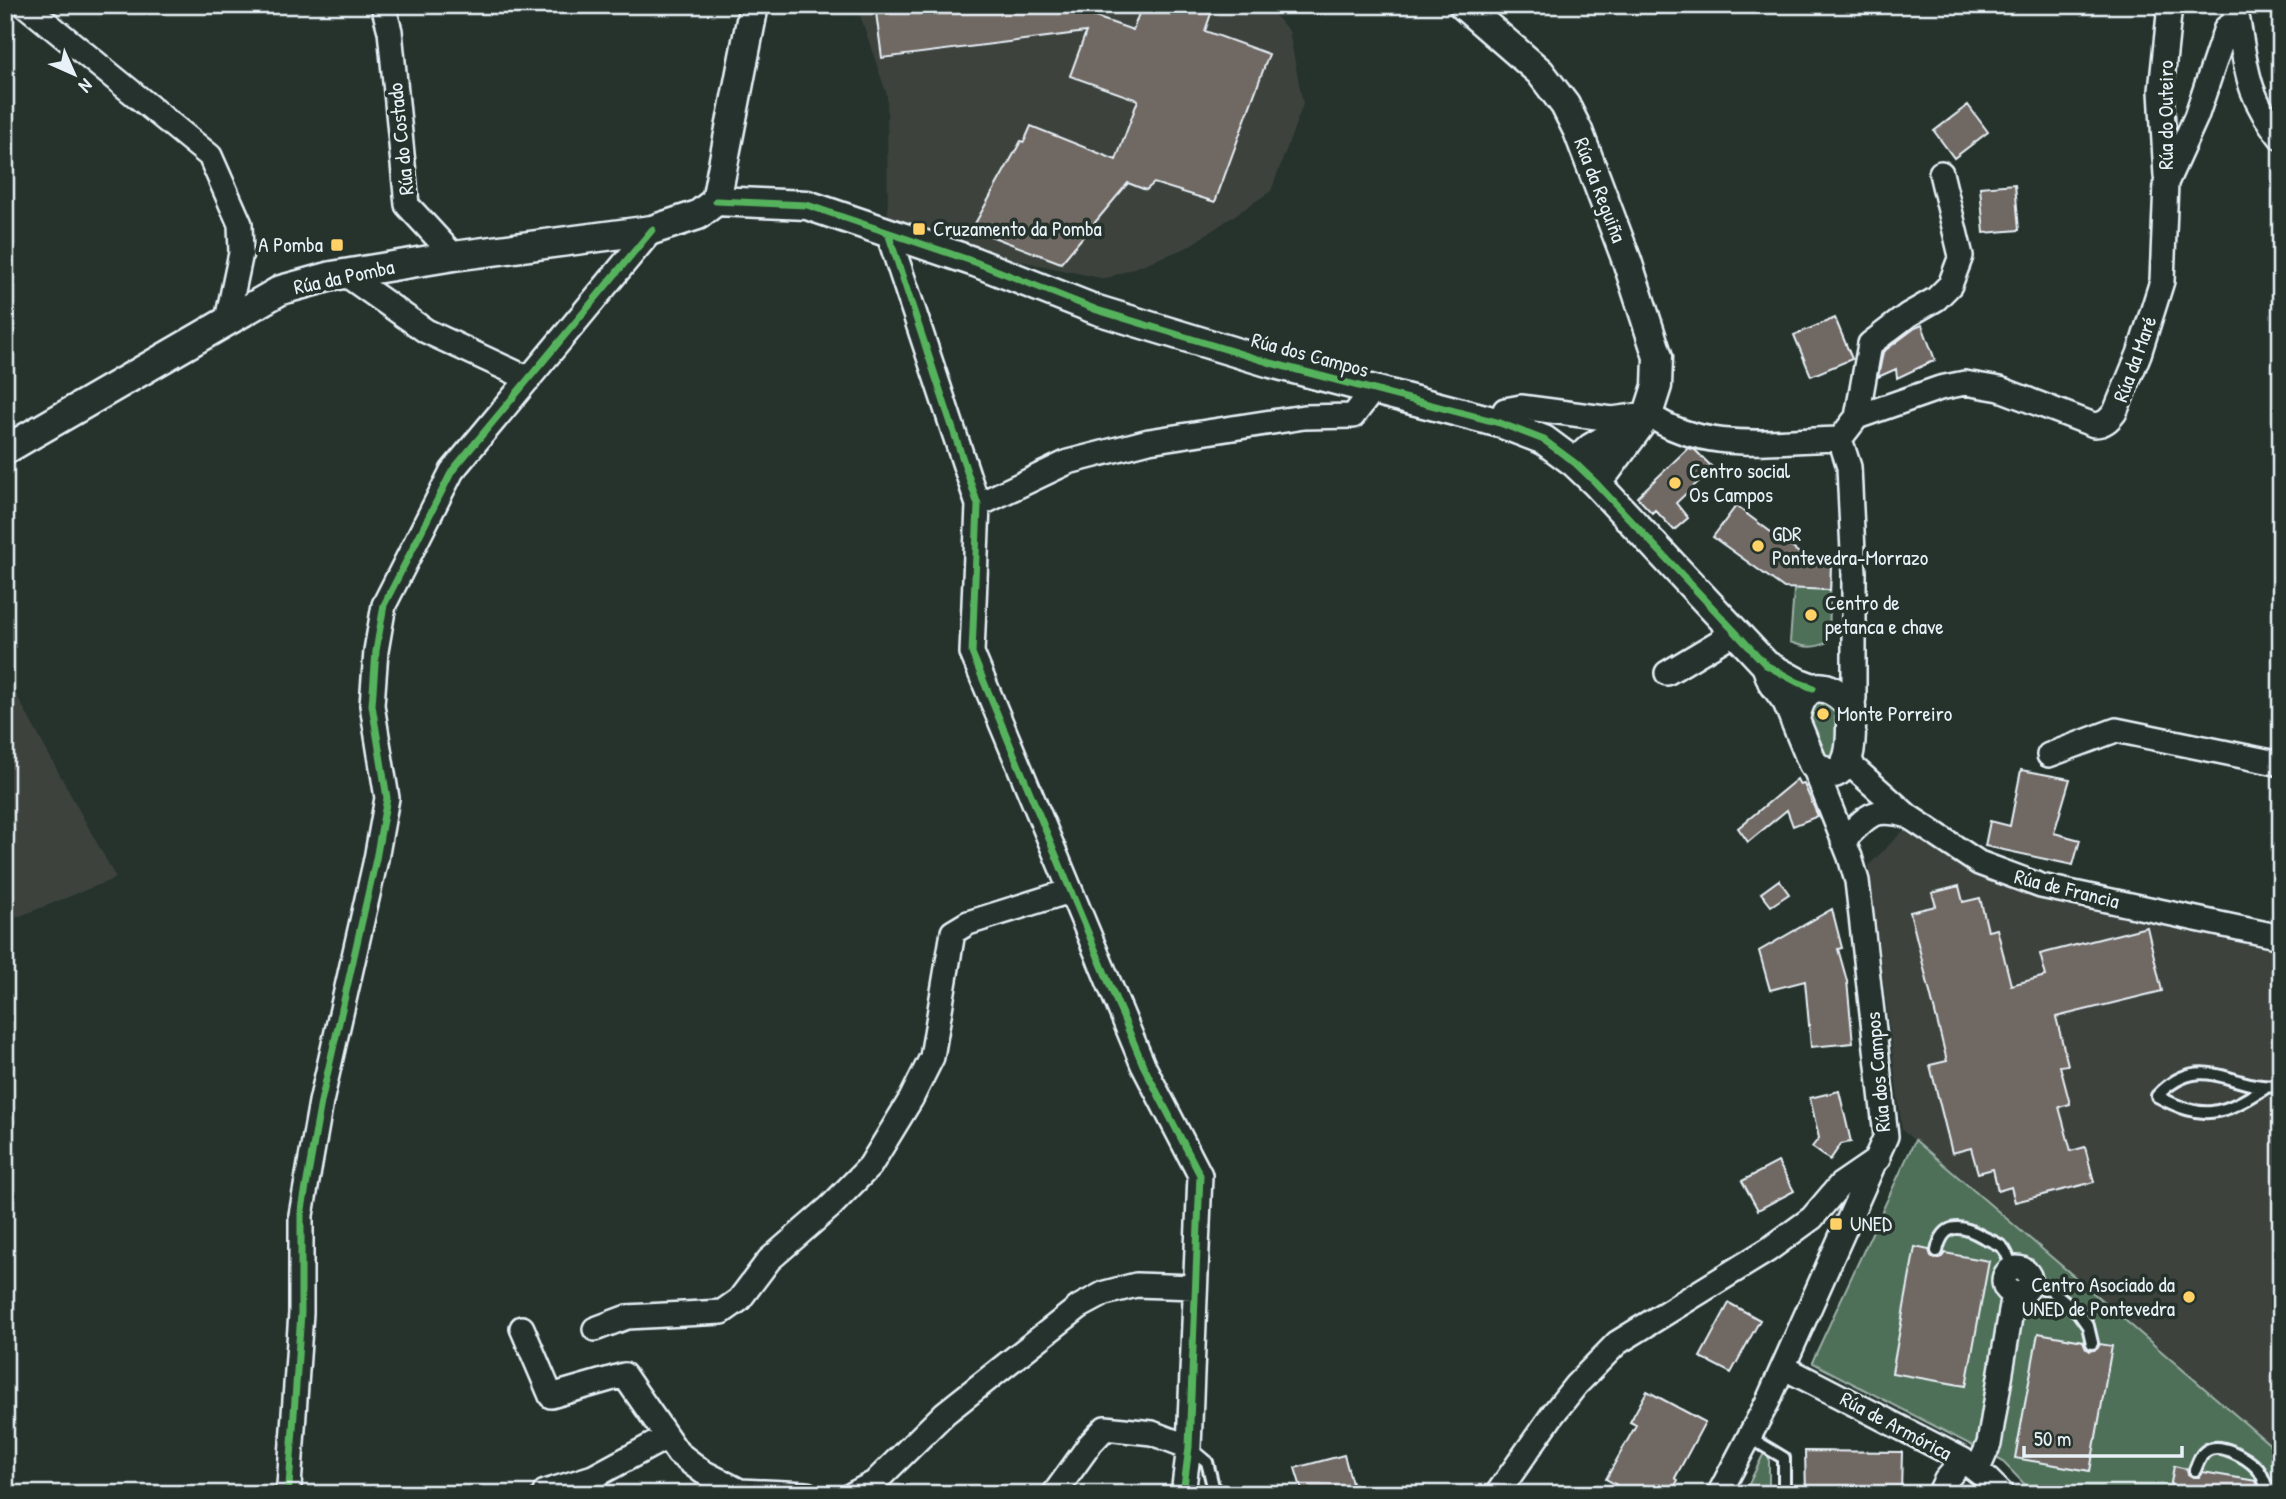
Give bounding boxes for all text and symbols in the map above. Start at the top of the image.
north arrow [38,38,108,108]
street label: Rúa do Outeiro [2151,60,2180,170]
text: N [73,73,99,99]
street label: Rúa do Costado [380,82,421,197]
street label: Rúa da Reguiña [1567,133,1634,247]
place label: Cruzamento da Pomba [933,214,1102,243]
marker: Cruzamento da Pomba [911,221,927,237]
place label: A Pomba [258,230,323,259]
marker: A Pomba [329,237,345,253]
street label: Rúa da Pomba [291,252,397,301]
street label: Rúa da Maré [2106,312,2163,406]
street label: Rúa dos Campos [1248,325,1372,384]
place label: Centro social Os Campos [1689,456,1791,509]
marker: Centro social Os Campos [1667,475,1683,491]
place label: GDR Pontevedra-Morrazo [1772,519,1928,572]
marker: GDR Pontevedra-Morrazo [1750,538,1766,554]
place label: Centro de petanca e chave [1825,588,1944,641]
marker: Centro de petanca e chave [1803,607,1819,623]
place label: Monte Porreiro [1837,699,1952,728]
marker: Monte Porreiro [1815,706,1831,722]
street label: Rúa de Francia [2012,861,2123,916]
street label: Rúa dos Campos [1858,1011,1897,1133]
place label: UNED [1850,1209,1892,1238]
marker: UNED [1828,1216,1844,1232]
place label: Centro Asociado da UNED de Pontevedra [2022,1270,2175,1323]
marker: Centro Asociado da UNED de Pontevedra [2181,1289,2197,1305]
street label: Rúa de Armórica [1835,1384,1957,1467]
scale bar [2024,1415,2181,1459]
text: 50 m [2034,1424,2071,1453]

